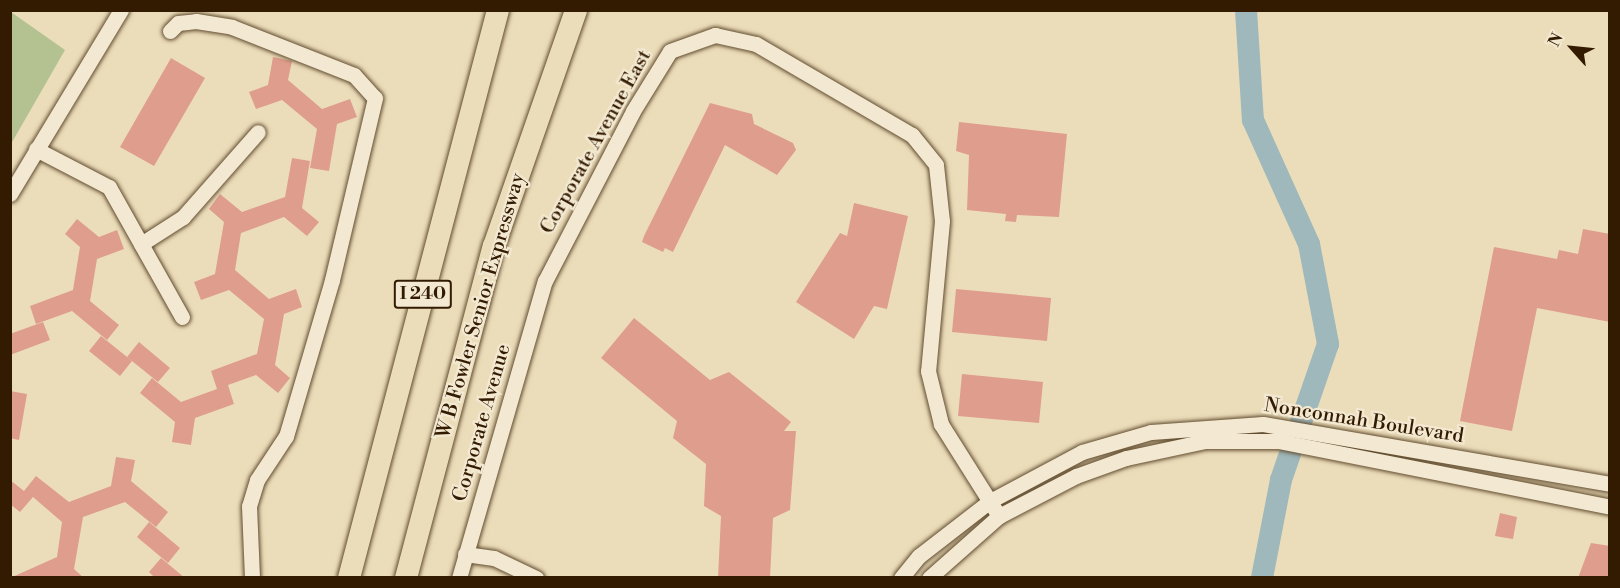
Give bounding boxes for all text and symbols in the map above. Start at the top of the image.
north arrow [1542,18,1602,78]
text: N [1544,30,1568,50]
street label: Corporate Avenue East [535,46,657,238]
street label: W B Fowler Senior Expressway [432,170,530,442]
road number: I 240 [393,279,453,309]
street label: Corporate Avenue [448,341,516,505]
street label: Nonconnah Boulevard [1263,393,1465,449]

